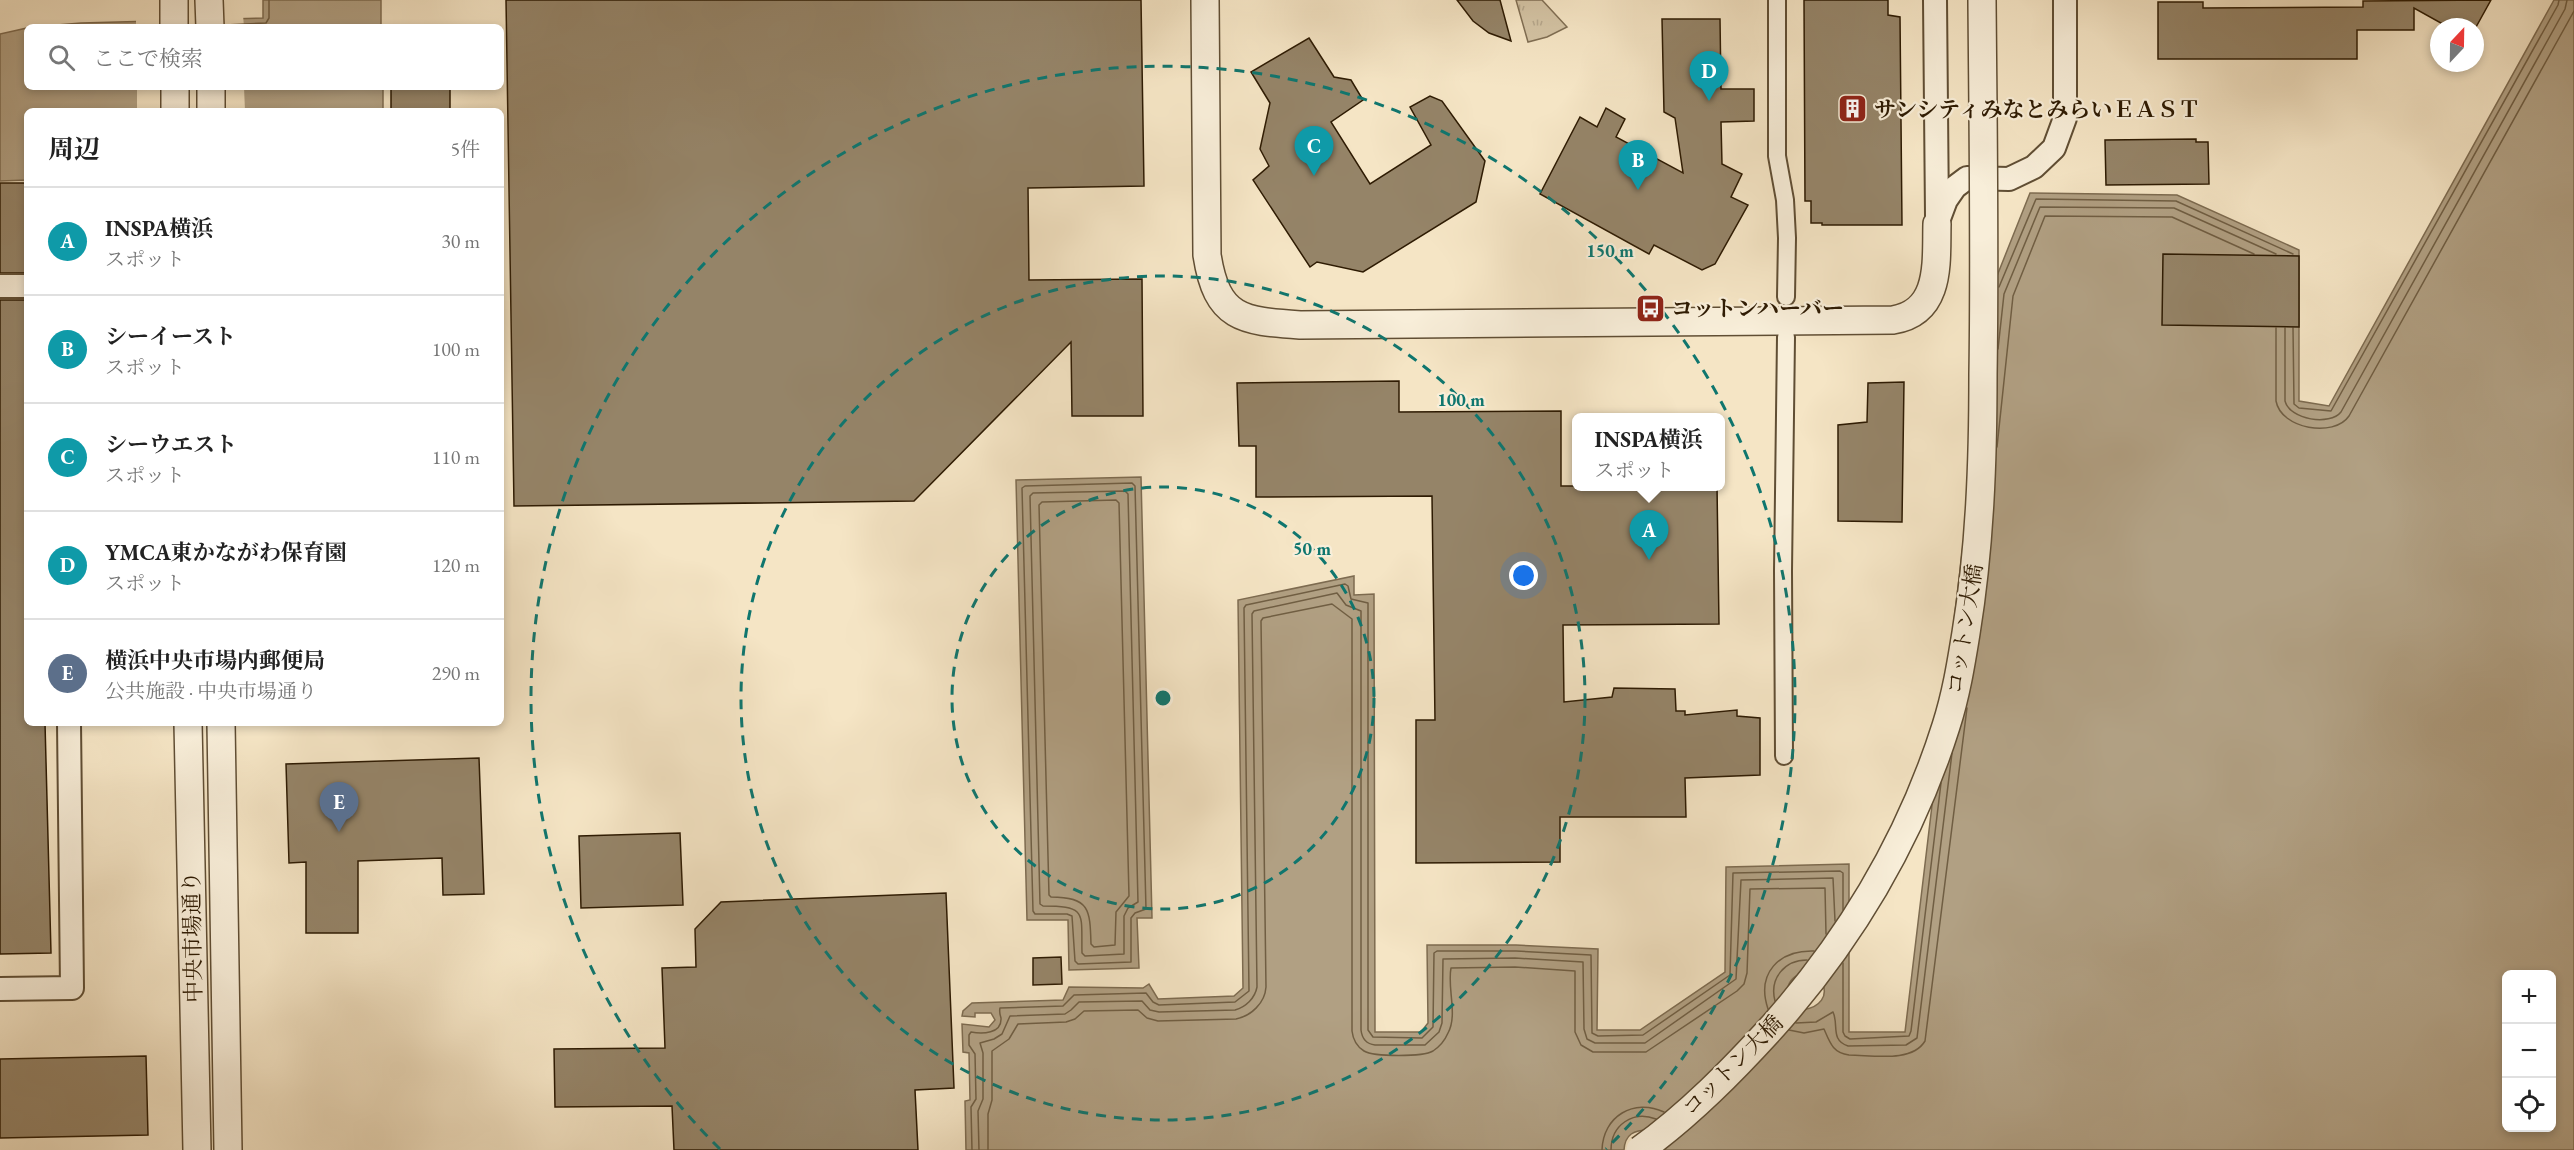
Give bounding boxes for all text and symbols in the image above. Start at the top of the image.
north arrow [2430,18,2484,72]
search box [24,24,504,90]
icon: search [45,41,78,74]
text: ここで検索 [93,44,203,73]
pin: D [1690,51,1728,101]
building icon: サンシティみなとみらいＥＡＳＴ [1837,93,1869,125]
place label: サンシティみなとみらいＥＡＳＴ [1874,95,2201,124]
pin: C [1294,126,1334,176]
text: 周辺 [48,132,100,166]
text: 5件 [450,136,480,162]
pin: B [1618,140,1658,190]
text: INSPA横浜 [105,214,213,243]
text: A [60,228,75,254]
text: 30 m [441,228,480,254]
text: 150 m [1586,239,1634,262]
text: スポット [105,246,185,272]
bus stop icon: コットンハーバー [1634,292,1666,324]
place label: コットンハーバー [1671,294,1844,323]
text: シーイースト [105,322,236,351]
text: B [61,336,74,362]
text: 100 m [432,336,480,362]
text: スポット [105,354,185,380]
text: 100 m [1437,388,1485,411]
popup [1572,413,1725,491]
text: INSPA横浜 [1594,425,1703,454]
text: シーウエスト [105,430,237,459]
text: C [60,444,75,470]
text: 110 m [432,444,480,470]
text: スポット [1594,457,1674,483]
text: スポット [105,462,185,488]
pin: A [1630,510,1668,560]
text: 50 m [1293,537,1331,560]
text: YMCA東かながわ保育園 [105,538,347,567]
text: D [60,552,75,578]
text: 120 m [432,552,480,578]
your location [1509,561,1538,590]
street label: コットン大橋 [1940,562,1989,696]
text: スポット [105,570,185,596]
text: 横浜中央市場内郵便局 [105,646,325,675]
text: E [62,660,73,686]
text: 290 m [432,660,480,686]
text: 公共施設 · 中央市場通り [105,678,317,704]
centre of rings [1153,688,1173,708]
pin: E [320,782,358,832]
street label: 中央市場通り [177,871,208,1003]
map controls [2502,970,2556,1132]
button: + [2502,970,2556,1024]
street label: コットン大橋 [1676,1009,1789,1122]
button: − [2502,1024,2556,1078]
button: locate [2502,1078,2556,1132]

